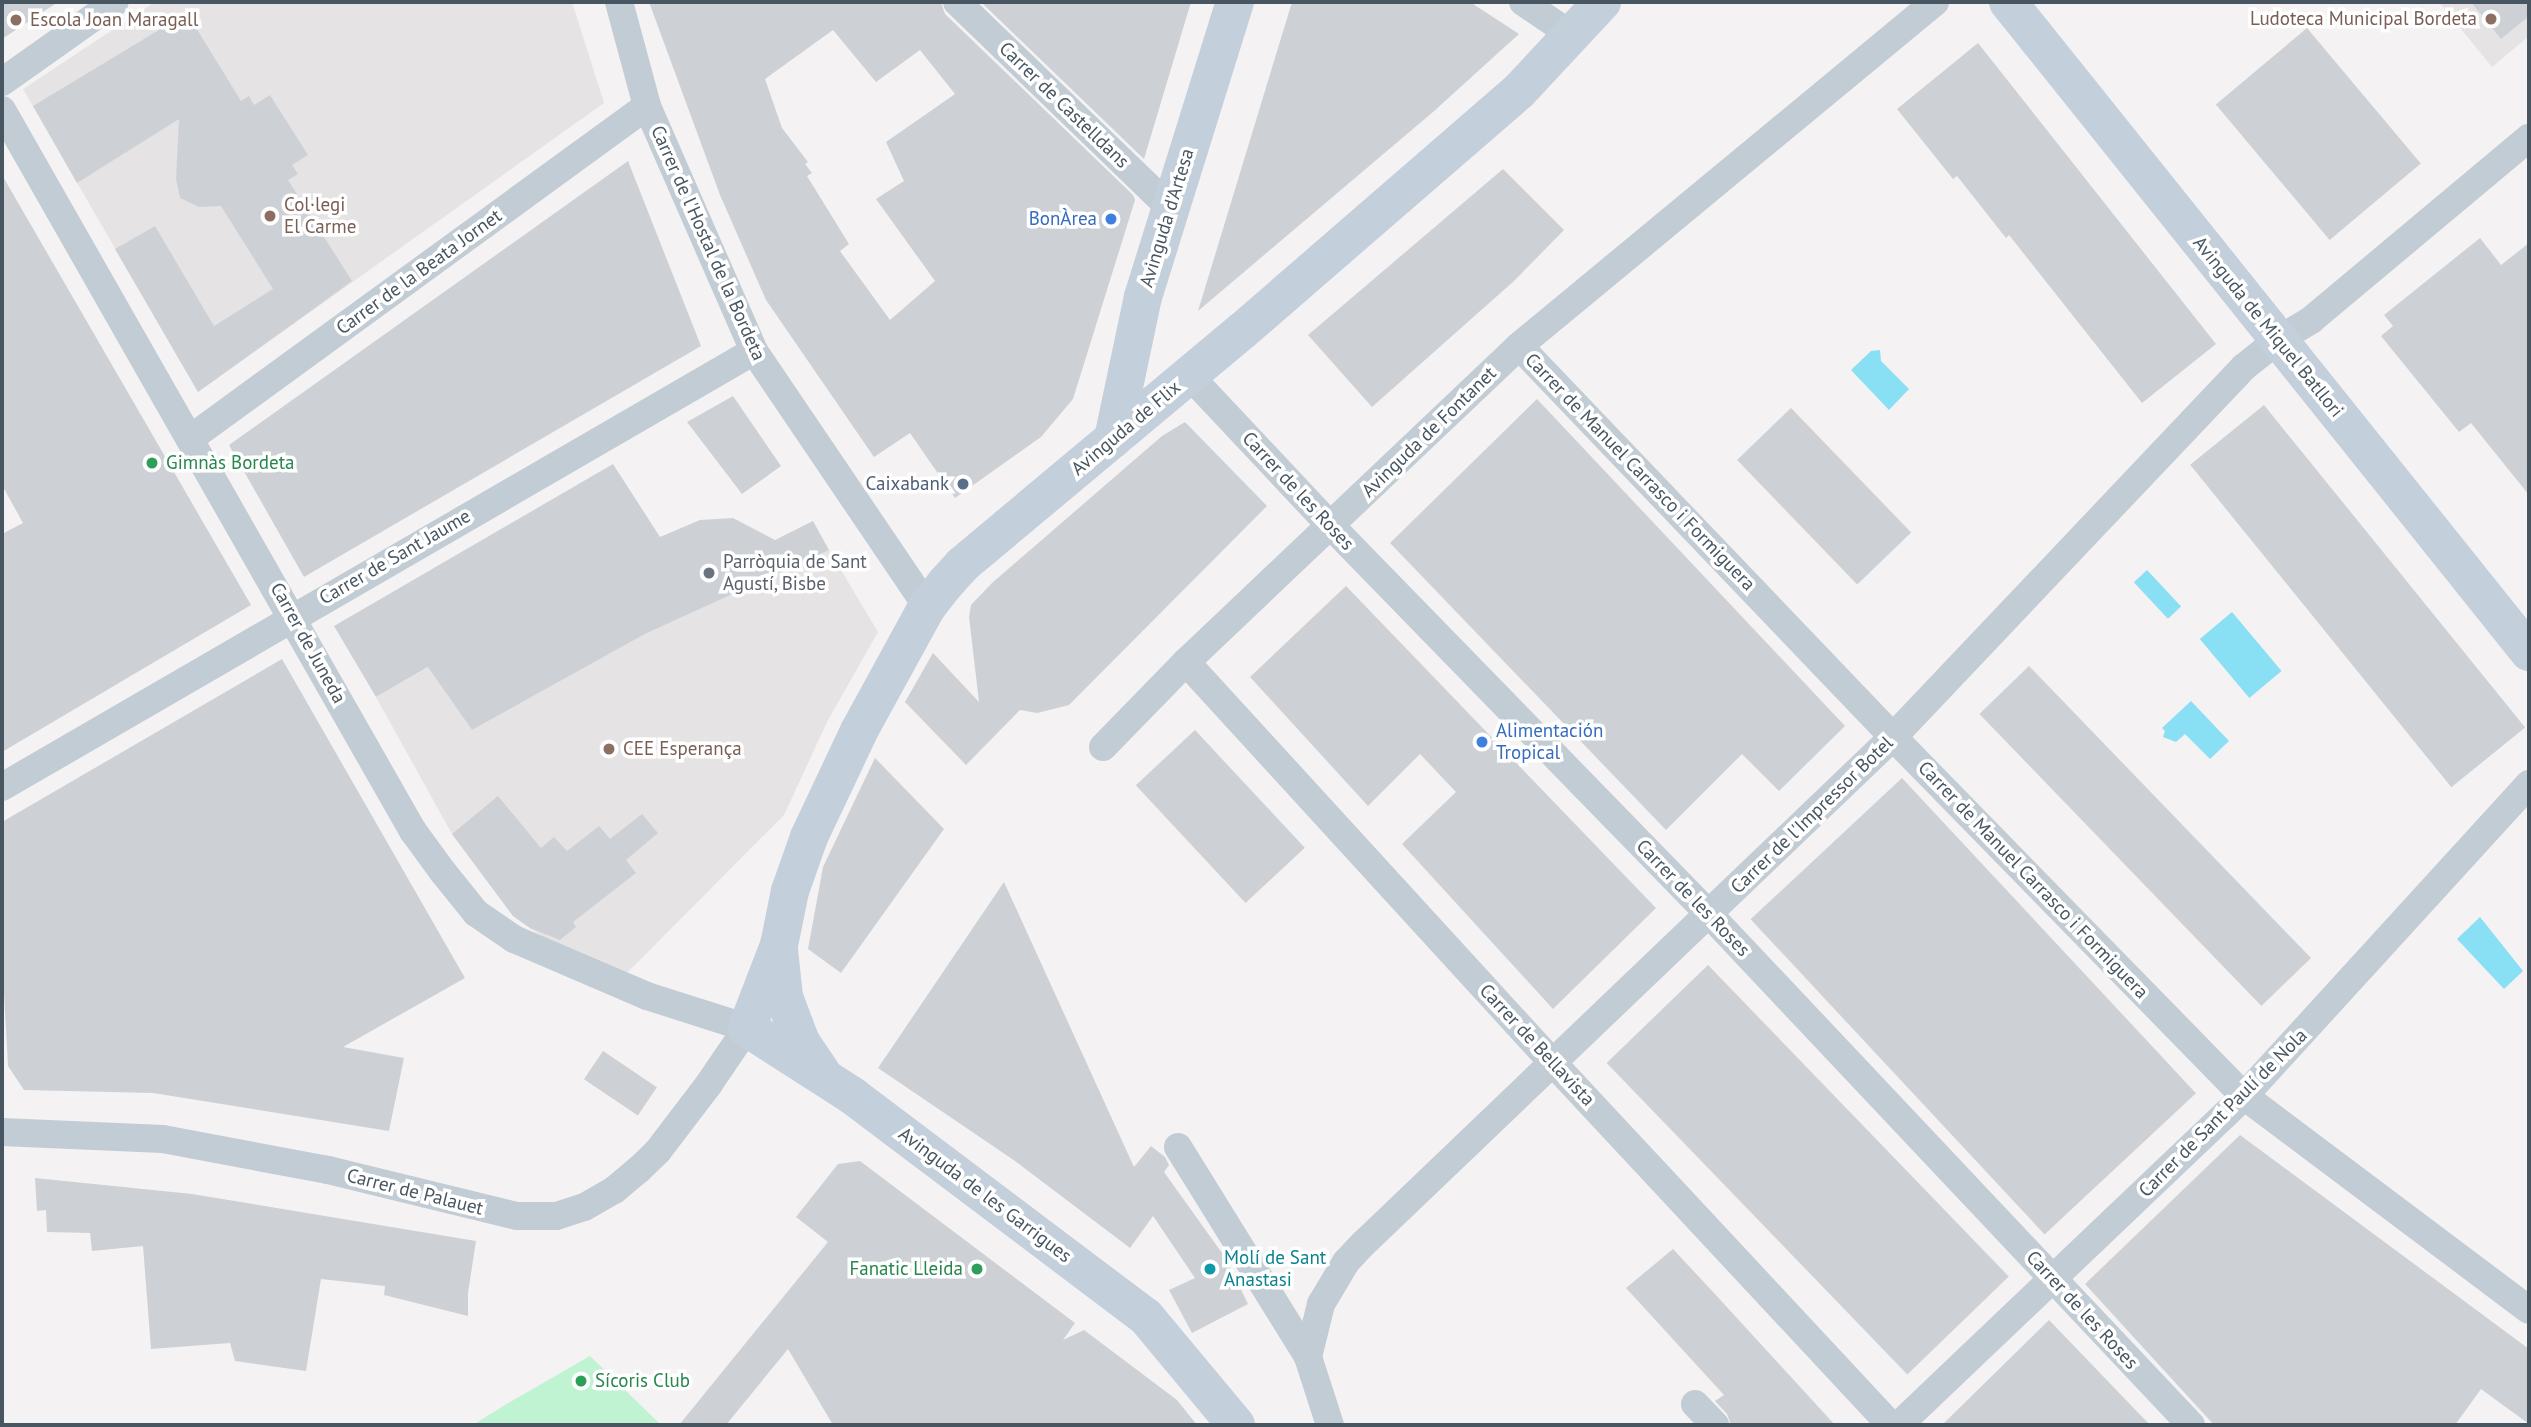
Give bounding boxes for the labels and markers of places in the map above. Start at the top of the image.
place label: Ludoteca Municipal Bordeta [2250,8,2477,30]
place label: Escola Joan Maragall [30,9,198,31]
marker: Ludoteca Municipal Bordeta [2483,11,2499,27]
marker: Escola Joan Maragall [8,12,24,28]
place label: Col·legi El Carme [284,194,356,238]
marker: Col·legi El Carme [262,208,278,224]
place label: BonÀrea [1029,208,1097,230]
marker: BonÀrea [1103,211,1119,227]
place label: Gimnàs Bordeta [166,452,295,474]
marker: Gimnàs Bordeta [144,455,160,471]
place label: Caixabank [866,473,949,495]
marker: Caixabank [955,476,971,492]
place label: Parròquia de Sant Agustí, Bisbe [723,551,867,595]
marker: Parròquia de Sant Agustí, Bisbe [701,565,717,581]
place label: Alimentación Tropical [1496,720,1603,764]
marker: Alimentación Tropical [1474,734,1490,750]
place label: CEE Esperança [623,738,742,760]
marker: CEE Esperança [601,741,617,757]
place label: Molí de Sant Anastasi [1224,1247,1326,1291]
place label: Fanatic Lleida [849,1258,963,1280]
marker: Fanatic Lleida [969,1261,985,1277]
marker: Molí de Sant Anastasi [1202,1261,1218,1277]
place label: Sícoris Club [595,1370,690,1392]
marker: Sícoris Club [573,1373,589,1389]

